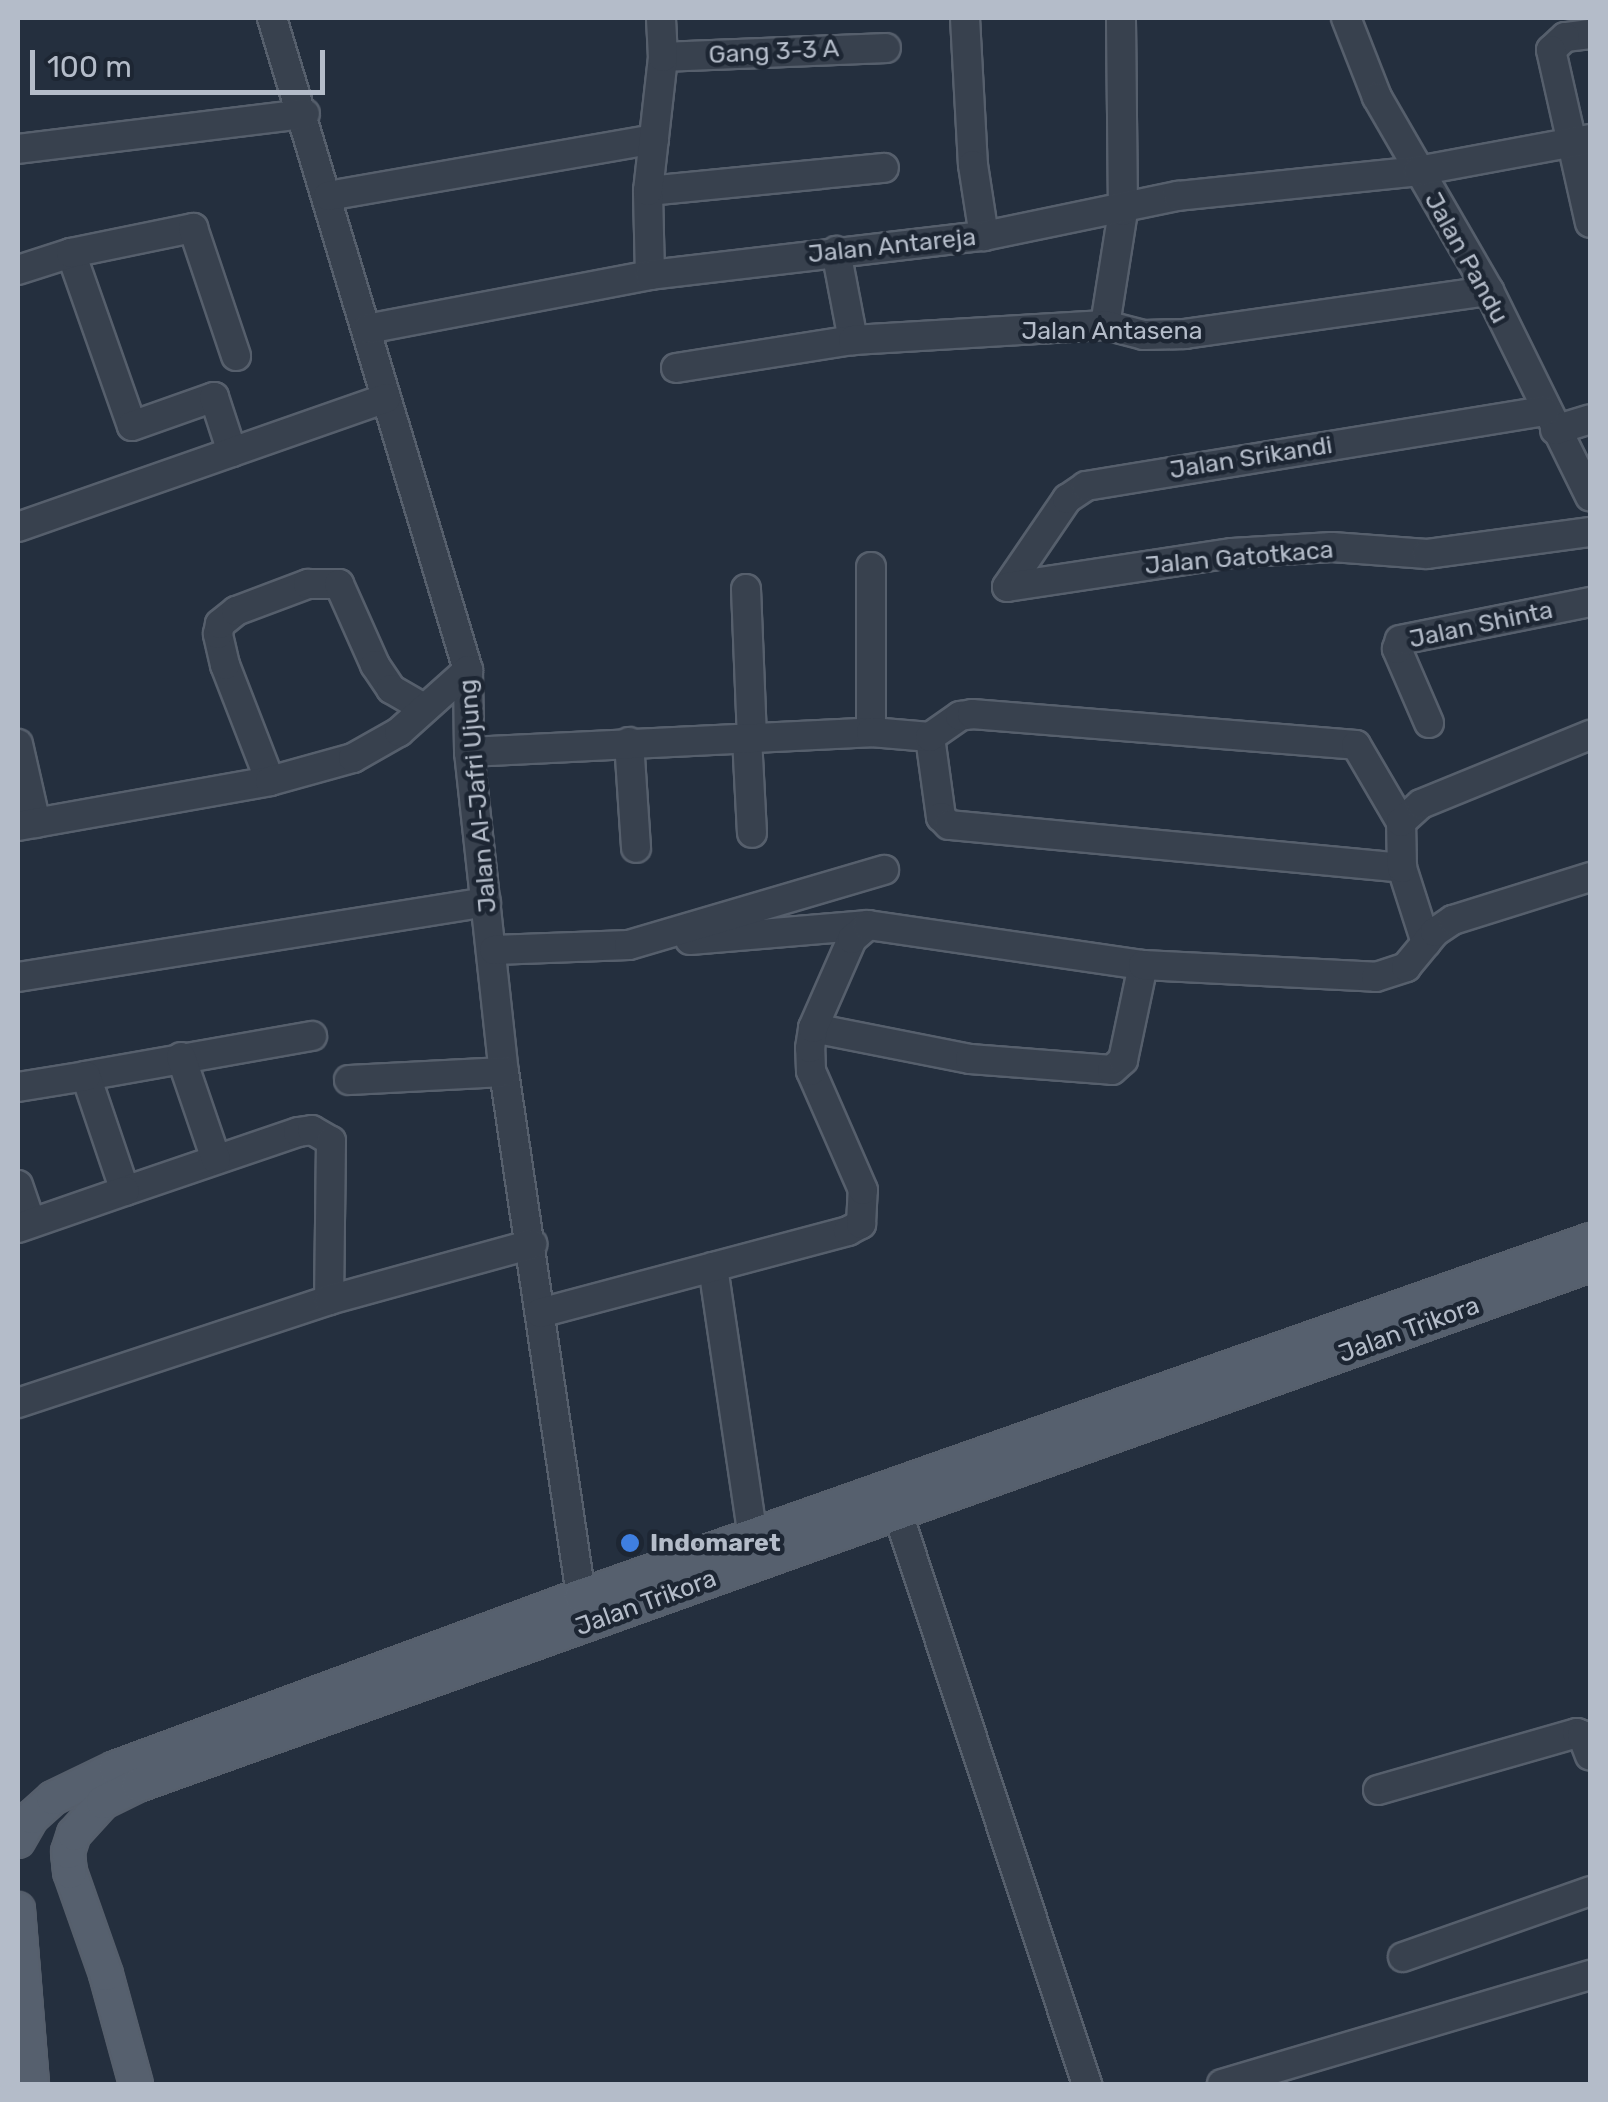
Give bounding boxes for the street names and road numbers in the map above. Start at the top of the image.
street label: Gang 3-3 A [708,34,840,70]
street label: Jalan Pandu [1418,187,1514,329]
street label: Jalan Antareja [806,222,978,270]
street label: Jalan Antasena [1021,316,1203,346]
street label: Jalan Srikandi [1168,430,1334,486]
street label: Jalan Gatotkaca [1143,535,1335,581]
street label: Jalan Shinta [1406,595,1556,655]
street label: Jalan Al-Jafri Ujung [453,678,503,914]
street label: Jalan Trikora [1334,1291,1484,1369]
street label: Jalan Trikora [571,1564,721,1642]

